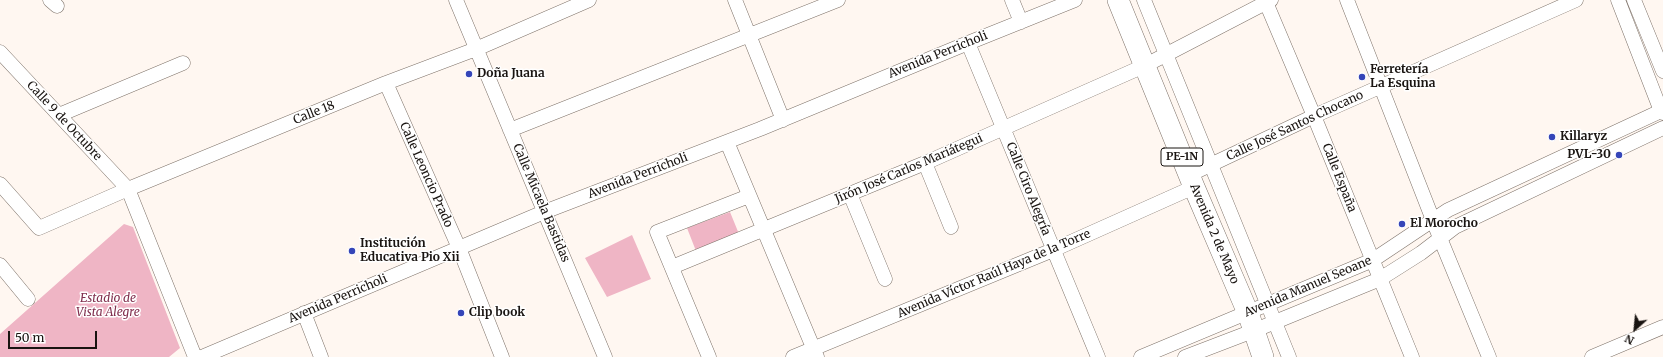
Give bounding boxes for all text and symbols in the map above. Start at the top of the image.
street label: Avenida Perricholi [886,28,990,82]
place label: Ferretería La Esquina [1370,63,1435,91]
place label: Doña Juana [477,67,545,81]
marker: Doña Juana [464,69,474,79]
marker: Ferretería La Esquina [1357,72,1367,82]
street label: Calle 9 de Octubre [24,78,104,164]
street label: Calle José Santos Chocano [1224,88,1366,164]
street label: Calle 18 [291,98,337,128]
street label: Calle Leoncio Prado [396,120,456,230]
place label: Killaryz [1560,130,1607,144]
street label: Jirón José Carlos Mariátegui [833,131,985,207]
marker: Killaryz [1547,132,1557,142]
street label: Calle Ciro Alegría [1003,140,1053,238]
street label: Calle Micaela Bastidas [509,142,573,264]
street label: Calle España [1319,142,1359,214]
road number: PE-1N [1161,148,1203,166]
place label: PVL-30 [1567,148,1611,162]
street label: Avenida Perricholi [586,150,690,202]
marker: PVL-30 [1614,150,1624,160]
street label: Avenida 2 de Mayo [1186,182,1242,286]
place label: El Morocho [1410,217,1478,231]
marker: El Morocho [1397,219,1407,229]
street label: Avenida Víctor Raúl Haya de la Torre [895,227,1093,321]
place label: Institución Educativa Pio Xii [360,237,460,265]
marker: Institución Educativa Pio Xii [347,246,357,256]
street label: Avenida Manuel Seoane [1242,254,1374,320]
street label: Avenida Perricholi [286,272,390,326]
park label: Estadio de Vista Alegre [76,292,140,320]
place label: Clip book [469,306,525,320]
marker: Clip book [456,308,466,318]
north arrow [1615,309,1655,349]
scale bar [10,323,99,349]
text: 50 m [15,330,44,345]
text: N [1623,331,1637,348]

